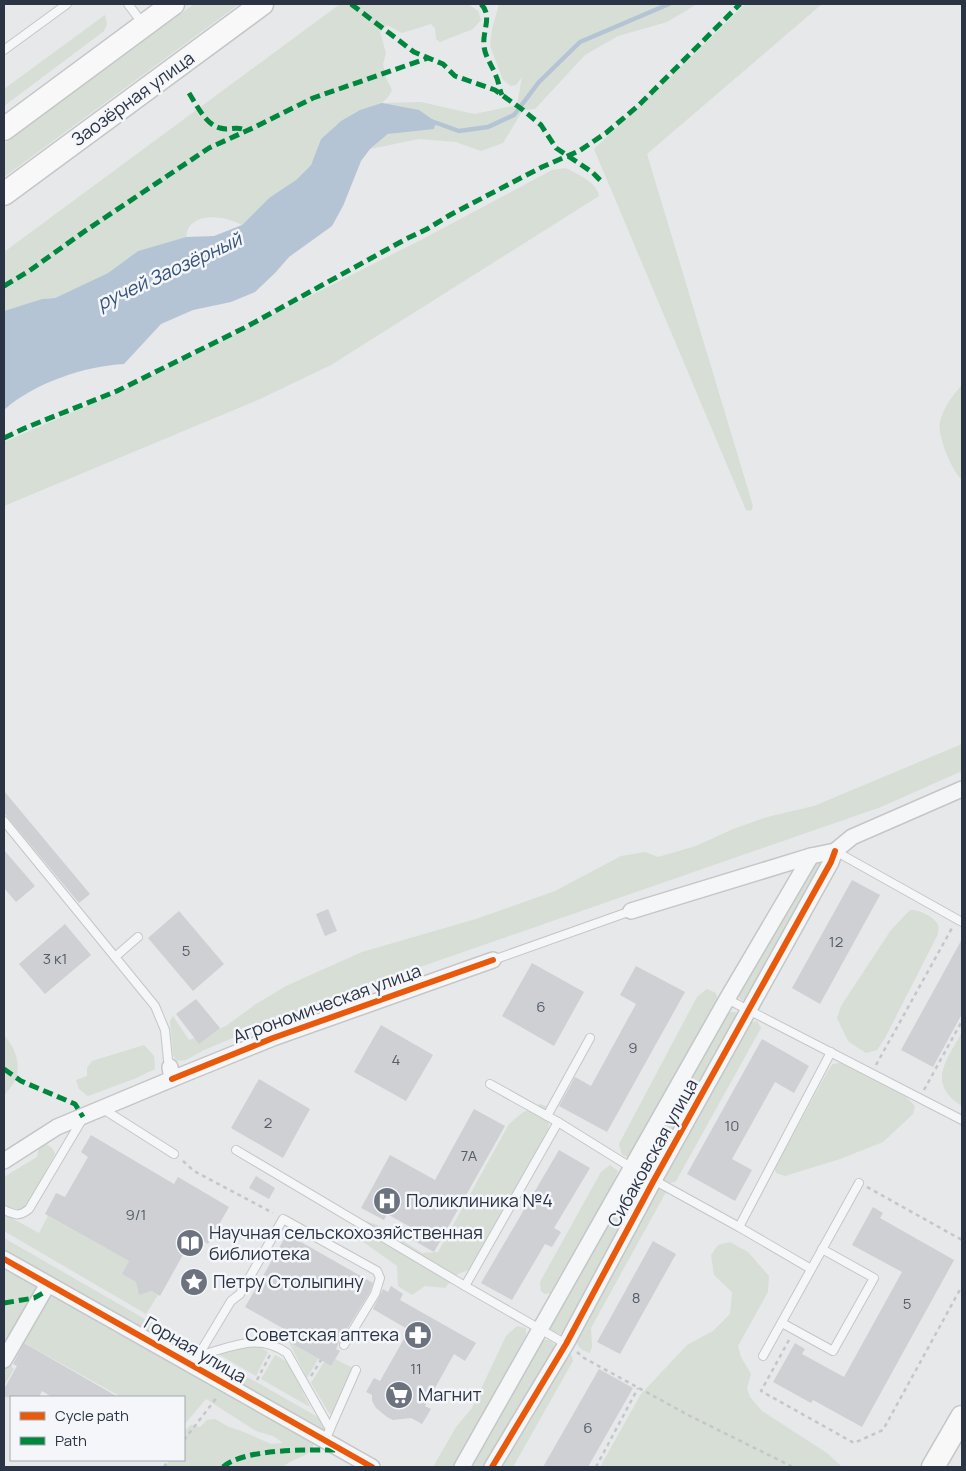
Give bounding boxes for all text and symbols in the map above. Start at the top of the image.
street label: Заозёрная улица [66,45,199,151]
water label: ручей Заозёрный [93,225,247,316]
house number: 12 [829,931,843,952]
house number: 5 [182,940,190,961]
house number: 3 к1 [43,948,67,969]
street label: Агрономическая улица [229,958,424,1048]
house number: 6 [536,996,546,1017]
house number: 9 [628,1037,638,1058]
house number: 4 [392,1049,401,1070]
street label: Сибаковская улица [601,1074,703,1231]
house number: 2 [264,1112,272,1133]
house number: 10 [725,1115,740,1136]
house number: 7А [461,1145,478,1166]
hospital icon: Поликлиника №4 [372,1186,402,1216]
place label: Поликлиника №4 [406,1188,553,1212]
house number: 9/1 [126,1204,146,1225]
place label: Научная сельскохозяйственная библиотека [209,1220,483,1265]
library icon: Научная сельскохозяйственная библиотека [175,1228,205,1258]
place icon: Петру Столыпину [179,1267,209,1297]
place label: Петру Столыпину [213,1269,364,1293]
house number: 8 [632,1287,640,1308]
house number: 5 [903,1293,911,1314]
street label: Горная улица [140,1310,251,1388]
pharmacy icon: Советская аптека [403,1320,433,1350]
place label: Советская аптека [245,1322,399,1346]
house number: 11 [410,1358,422,1379]
supermarket icon: Магнит [384,1380,414,1410]
place label: Магнит [418,1382,482,1406]
legend [10,1396,185,1461]
text: Cycle path [55,1405,129,1426]
house number: 6 [583,1417,593,1438]
text: Path [55,1430,87,1451]

